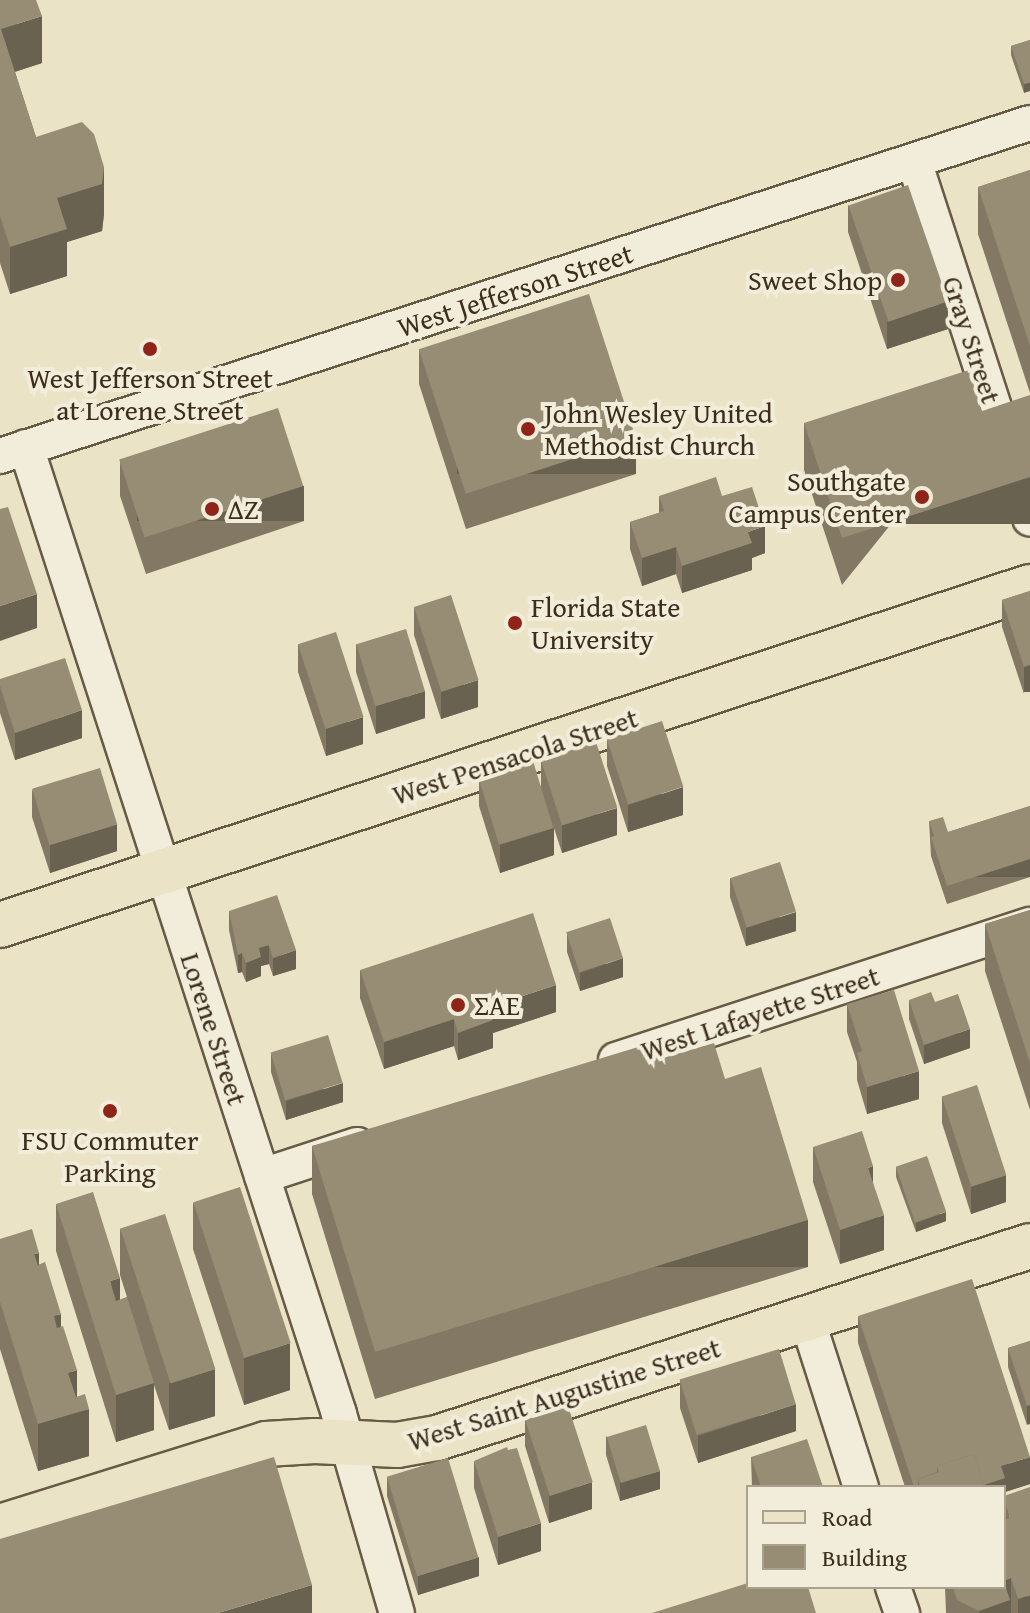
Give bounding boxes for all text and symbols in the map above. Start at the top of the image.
street label: West Jefferson Street [393,236,637,344]
place label: Sweet Shop [748,263,882,297]
marker: Sweet Shop [889,271,907,289]
street label: Gray Street [936,272,1008,408]
marker: West Jefferson Street at Lorene Street [141,340,159,358]
place label: West Jefferson Street at Lorene Street [27,361,273,427]
place label: John Wesley United Methodist Church [544,396,773,462]
marker: John Wesley United Methodist Church [519,420,537,438]
place label: Southgate Campus Center [728,464,906,530]
marker: Southgate Campus Center [913,488,931,506]
place label: ΔΖ [228,492,259,526]
marker: ΔΖ [203,500,221,518]
place label: Florida State University [531,590,680,656]
marker: Florida State University [506,614,524,632]
street label: West Pensacola Street [388,700,642,812]
street label: Lorene Street [174,949,254,1109]
street label: West Lafayette Street [637,959,883,1067]
place label: ΣΑΕ [474,988,520,1022]
marker: ΣΑΕ [449,996,467,1014]
marker: FSU Commuter Parking [101,1102,119,1120]
place label: FSU Commuter Parking [22,1123,198,1189]
street label: West Saint Augustine Street [403,1330,725,1458]
legend [746,1485,1006,1589]
text: Road [822,1500,872,1535]
text: Building [822,1540,907,1575]

